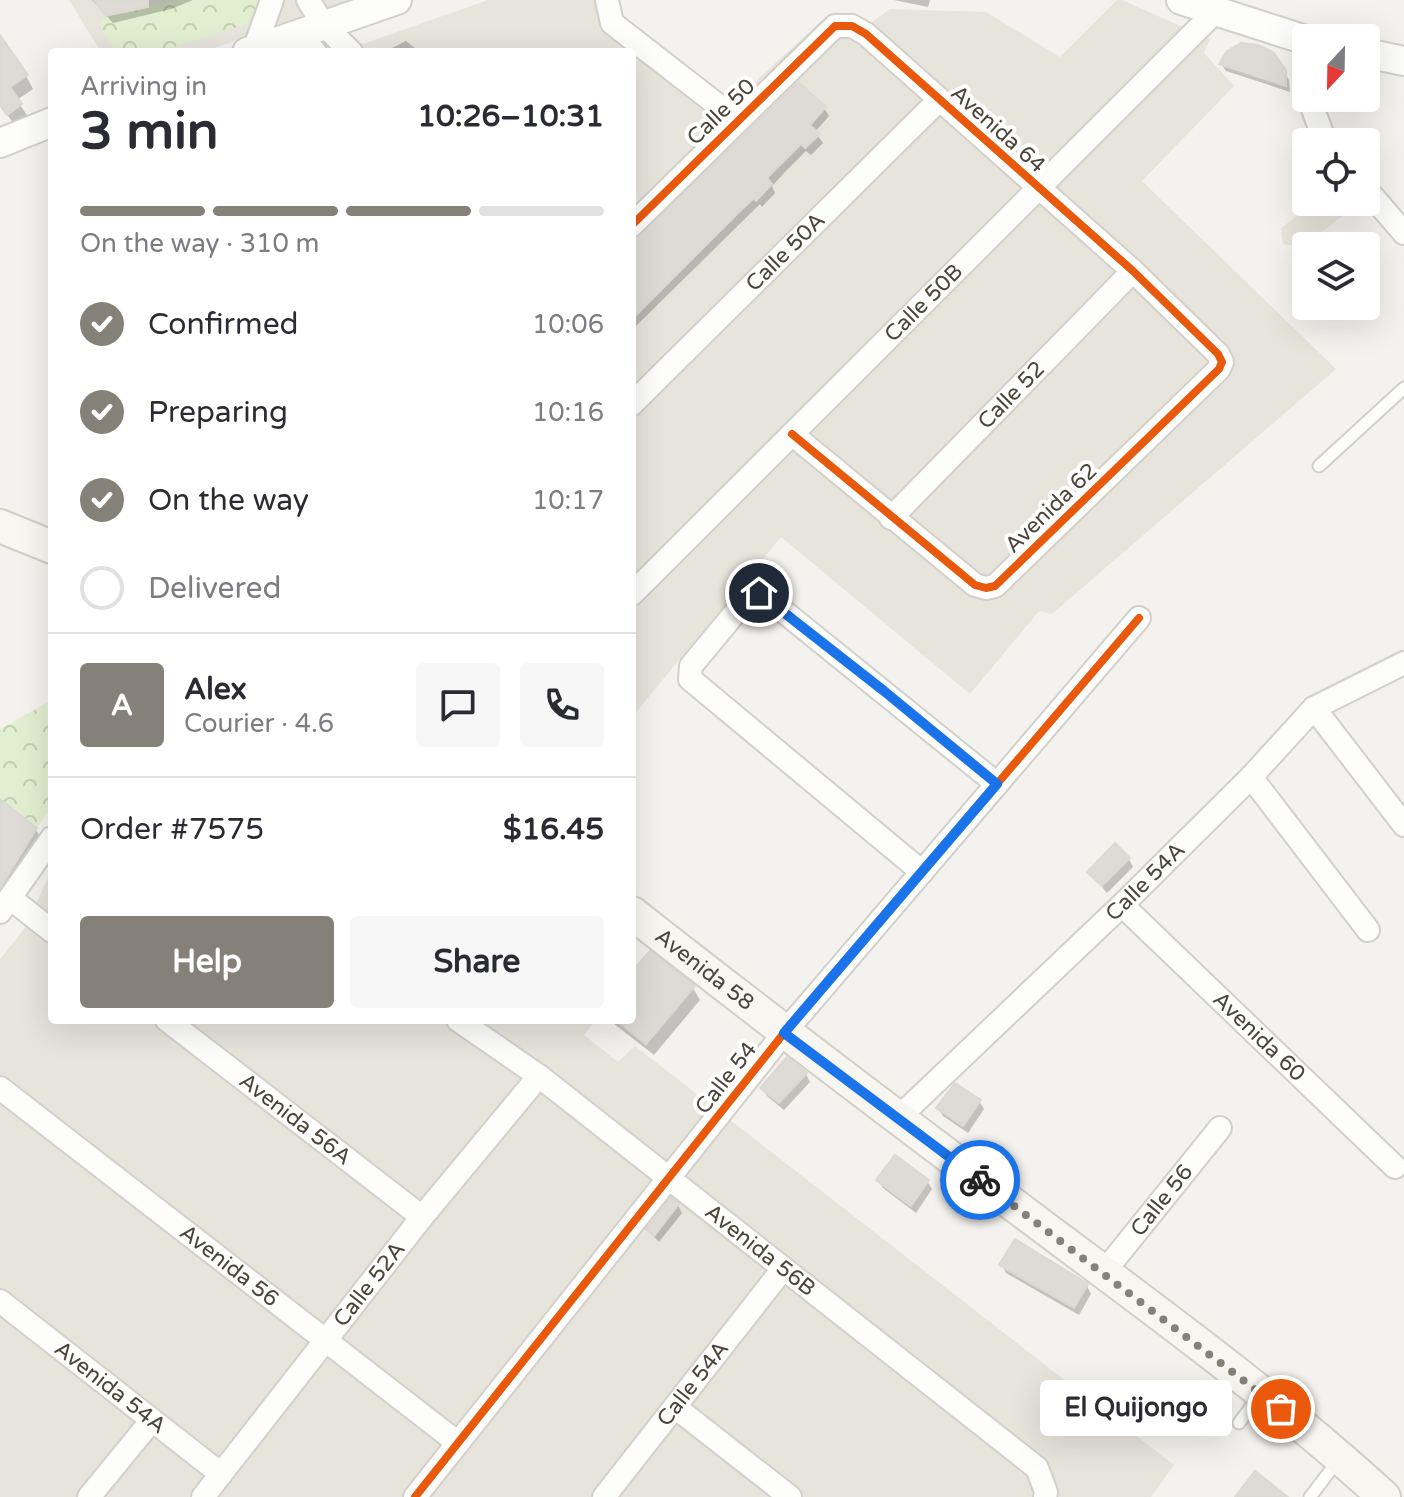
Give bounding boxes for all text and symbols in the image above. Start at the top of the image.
north arrow [1292,24,1380,112]
map controls [1292,24,1380,320]
text: Arriving in [80,71,207,102]
street label: Calle 50 [682,73,760,151]
street label: Avenida 64 [945,80,1051,178]
text: 10:26–10:31 [417,98,604,135]
text: 3 min [80,100,219,163]
button: locate [1292,128,1380,216]
street label: Calle 50A [740,207,830,297]
text: On the way · 310 m [80,228,319,259]
button: layers [1292,232,1380,320]
street label: Calle 50B [879,258,968,347]
icon: check [80,302,124,346]
text: Confirmed [148,306,299,343]
text: 10:06 [532,309,604,340]
street label: Calle 52 [973,356,1050,434]
icon: check [80,390,124,434]
text: Preparing [148,394,288,431]
text: 10:16 [532,397,604,428]
street label: Avenida 62 [1000,458,1102,558]
icon: check [80,478,124,522]
text: On the way [148,482,309,519]
text: 10:17 [532,485,604,516]
pin [725,559,793,627]
text: Delivered [148,570,282,607]
icon: home [737,571,781,615]
button: chat [416,663,500,747]
button: phone [520,663,604,747]
text: Alex [184,671,247,708]
text: A [111,687,133,724]
text: Courier · 4.6 [184,708,334,739]
text: Order #7575 [80,811,264,848]
text: $16.45 [503,811,604,848]
street label: Calle 54A [1100,837,1190,927]
button: Help [80,916,334,1008]
button: Share [350,916,604,1008]
street label: Avenida 58 [650,923,759,1016]
street label: Avenida 60 [1207,986,1311,1087]
street label: Calle 54 [690,1037,762,1119]
street label: Avenida 56A [234,1068,356,1170]
courier [940,1140,1020,1220]
icon: bike [958,1158,1002,1202]
street label: Calle 56 [1125,1159,1198,1241]
street label: Avenida 56B [700,1199,821,1302]
street label: Avenida 56 [175,1219,284,1312]
street label: Calle 52A [328,1237,411,1332]
street label: Avenida 54A [49,1336,171,1439]
street label: Calle 54A [651,1336,734,1431]
pin [1247,1375,1315,1443]
callout: El Quijongo [1041,1381,1233,1437]
icon: bag [1259,1387,1303,1431]
text: El Quijongo [1064,1392,1208,1423]

